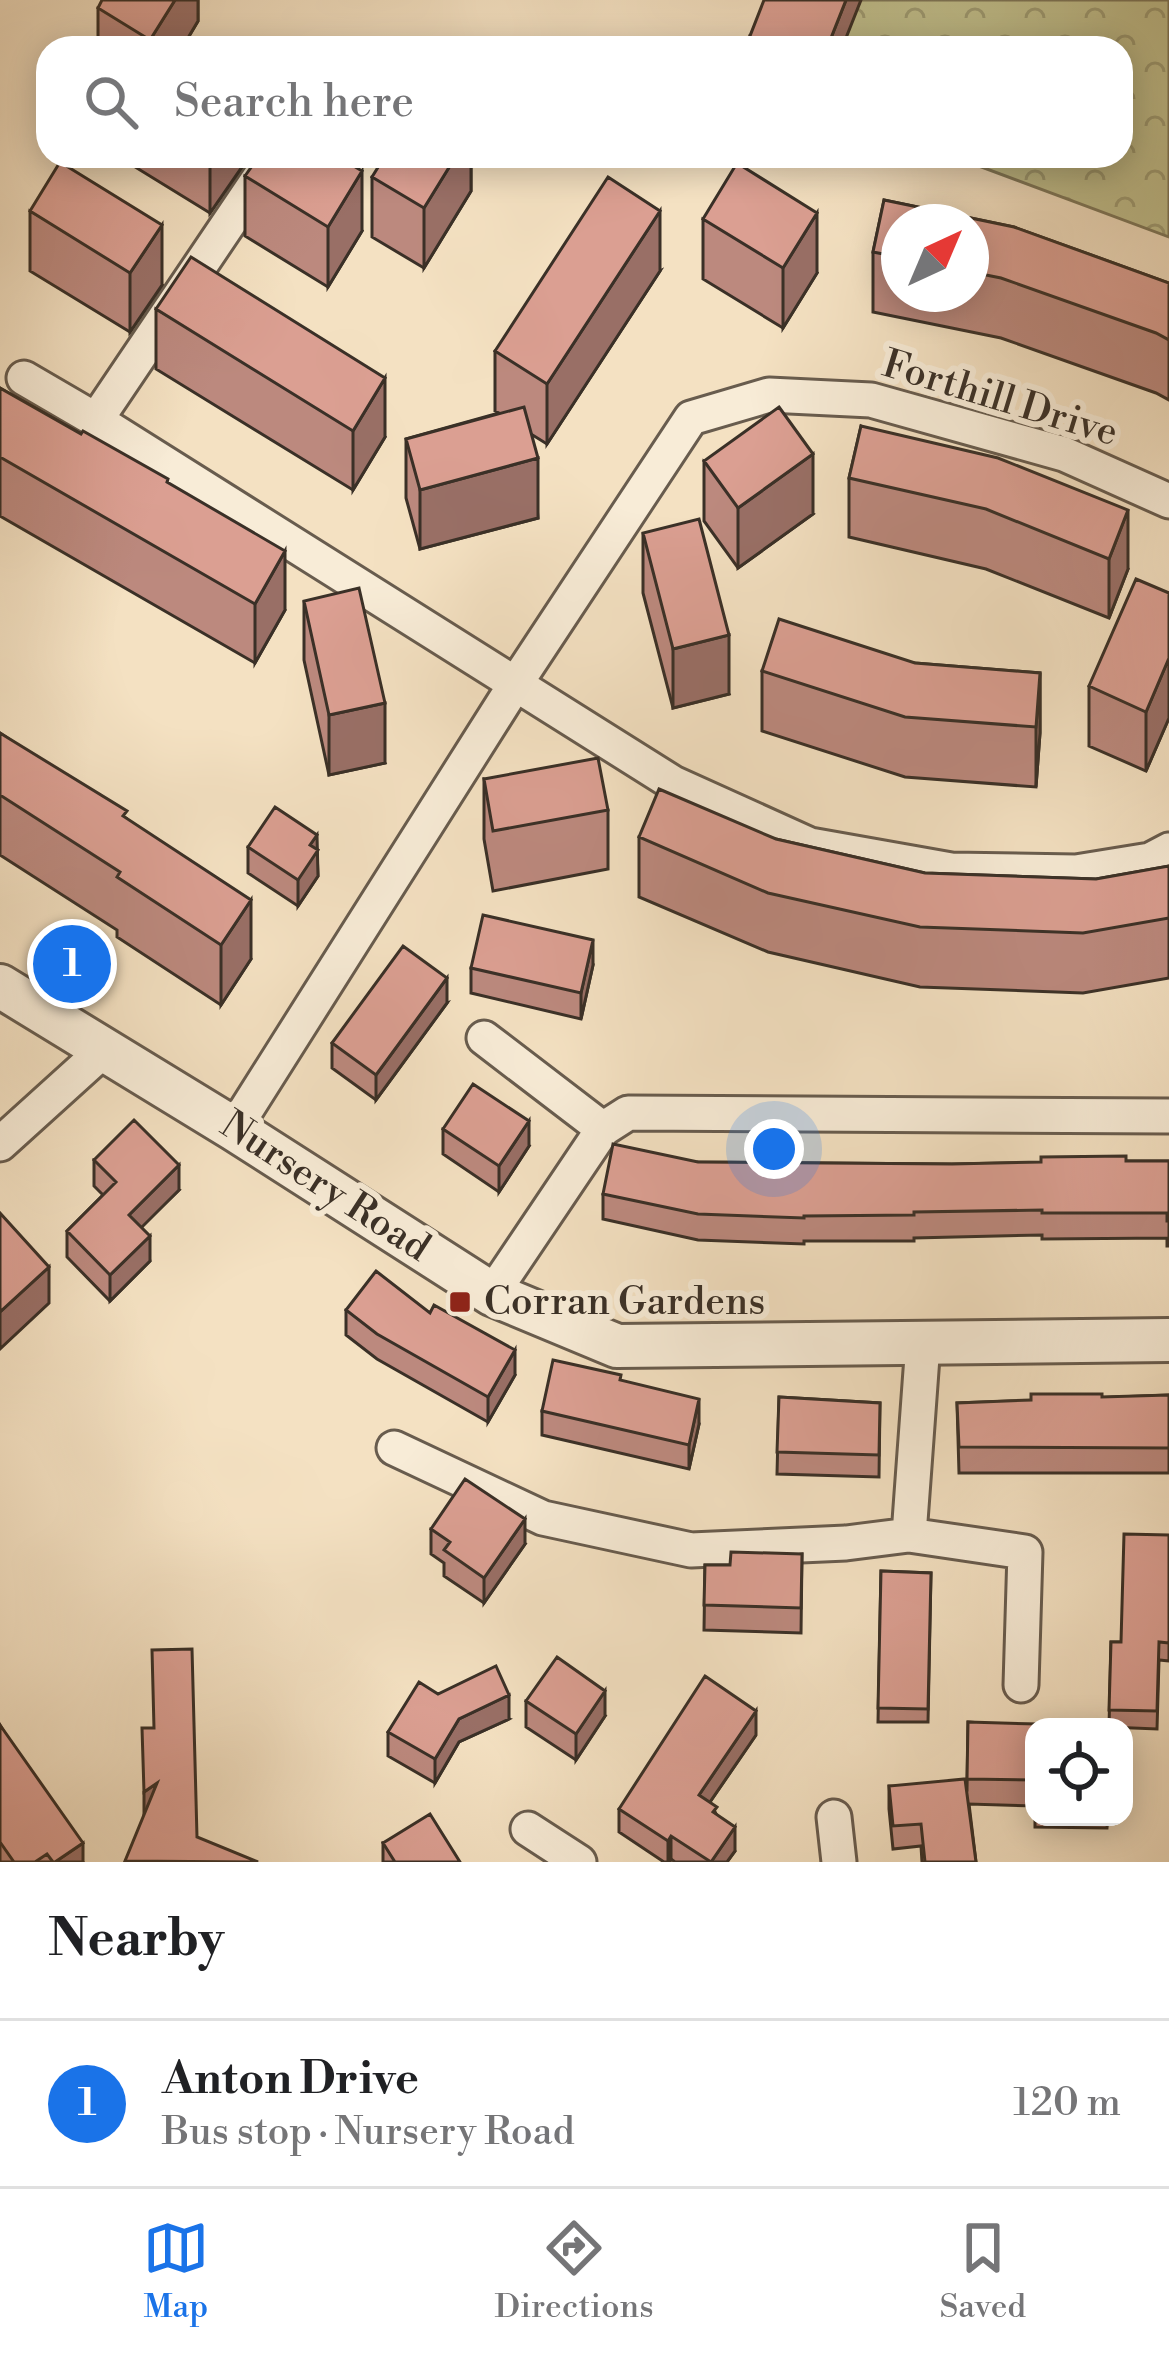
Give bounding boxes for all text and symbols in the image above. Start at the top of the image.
search box [36,36,1133,168]
icon: search [78,69,144,135]
text: Search here [174,74,414,131]
north arrow [881,204,989,312]
street label: Forthill Drive [876,340,1124,458]
pin: 1 [33,919,111,1009]
street label: Nursery Road [211,1101,439,1273]
your location [744,1119,804,1179]
place label: Corran Gardens [484,1278,765,1327]
marker: Corran Gardens [447,1289,473,1315]
map controls [1025,1718,1133,1826]
button: locate [1025,1718,1133,1826]
text: Nearby [48,1908,224,1972]
text: Anton Drive [162,2051,419,2108]
text: 1 [78,2079,96,2128]
text: 120 m [1013,2079,1121,2128]
text: Bus stop · Nursery Road [162,2108,575,2157]
tab: Map [143,2215,209,2328]
tab: Directions [495,2215,654,2328]
tab: Saved [939,2215,1026,2328]

